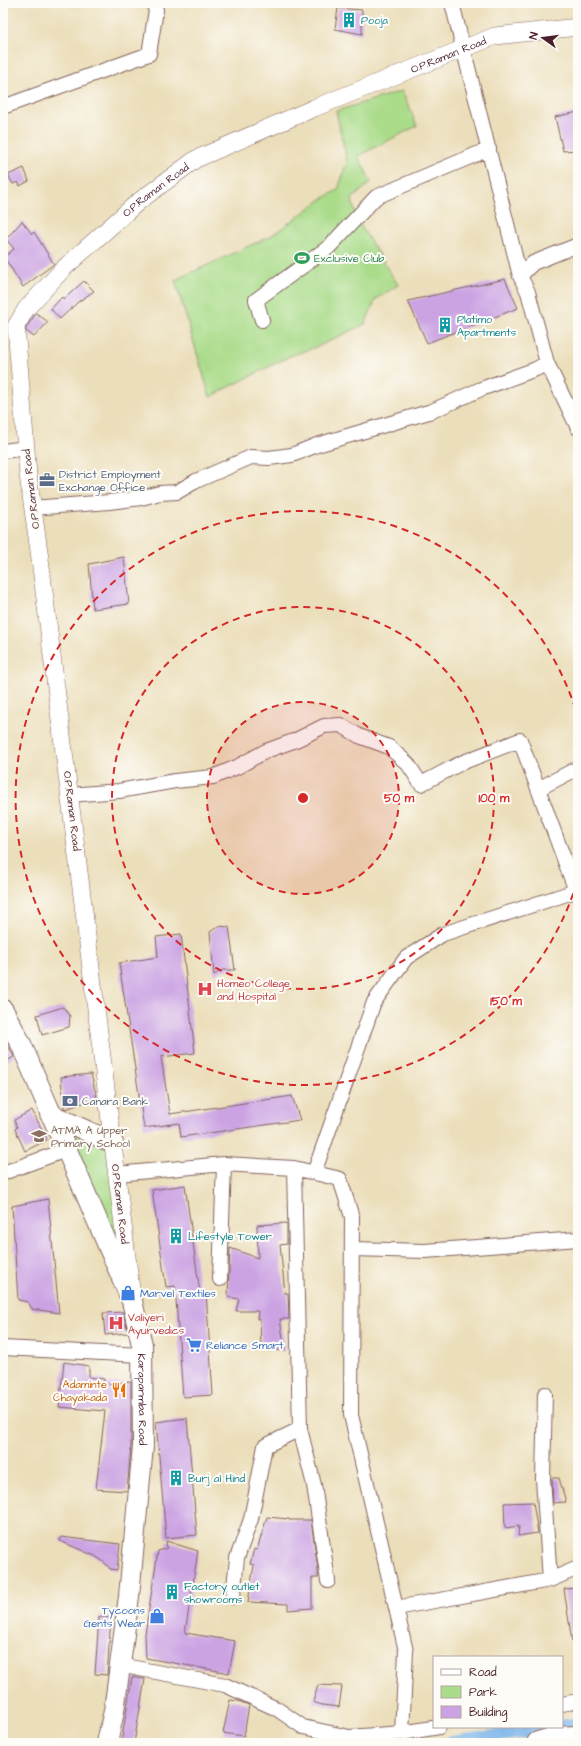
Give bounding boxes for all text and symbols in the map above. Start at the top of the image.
building icon: Pooja [340,11,358,29]
place label: Pooja [361,13,388,28]
north arrow [523,18,563,58]
text: N [526,30,542,41]
street label: O.P.Raman Road [408,33,489,76]
street label: O.P.Raman Road [119,159,192,220]
sports icon: Exclusive Club [293,249,311,267]
place label: Exclusive Club [314,251,385,266]
place label: Platimo Apartments [457,312,517,340]
building icon: Platimo Apartments [436,316,454,334]
street label: O.P.Raman Road [19,448,43,530]
place label: District Employment Exchange Office [59,467,161,496]
office icon: District Employment Exchange Office [38,471,56,489]
street label: O.P.Raman Road [60,770,84,852]
text: 50 m [384,790,415,807]
text: 100 m [479,790,510,807]
centre of rings [296,791,310,805]
place label: Homeo College and Hospital [217,976,290,1004]
hospital icon: Homeo College and Hospital [196,980,214,998]
text: 150 m [490,993,523,1010]
bank icon: Canara Bank [61,1092,79,1110]
place label: Canara Bank [82,1094,148,1109]
place label: ATMA A Upper Primary School [51,1123,130,1152]
school or university icon: ATMA A Upper Primary School [30,1127,48,1145]
street label: O.P.Raman Road [108,1163,132,1245]
building icon: Lifestyle Tower [167,1227,185,1245]
place label: Lifestyle Tower [188,1229,272,1245]
shop icon: Marvel Textiles [119,1284,137,1302]
place label: Marvel Textiles [140,1286,216,1301]
place label: Valiyeri Ayurvedics [128,1310,185,1339]
hospital icon: Valiyeri Ayurvedics [107,1314,125,1332]
supermarket icon: Reliance Smart [185,1336,203,1354]
place label: Reliance Smart [206,1338,284,1353]
street label: Karaparmba Road [135,1353,150,1446]
place label: Adaminte Chayakada [53,1377,107,1406]
restaurant icon: Adaminte Chayakada [110,1381,128,1399]
building icon: Burj al Hind [167,1469,185,1487]
place label: Burj al Hind [188,1471,245,1486]
place label: Factory outlet showrooms [184,1579,260,1607]
building icon: Factory outlet showrooms [163,1583,181,1601]
place label: Tycoons Gents Wear [84,1603,145,1631]
shop icon: Tycoons Gents Wear [148,1607,166,1625]
legend [433,1656,563,1728]
text: Road [469,1664,497,1681]
text: Park [469,1684,497,1701]
text: Building [469,1704,507,1722]

